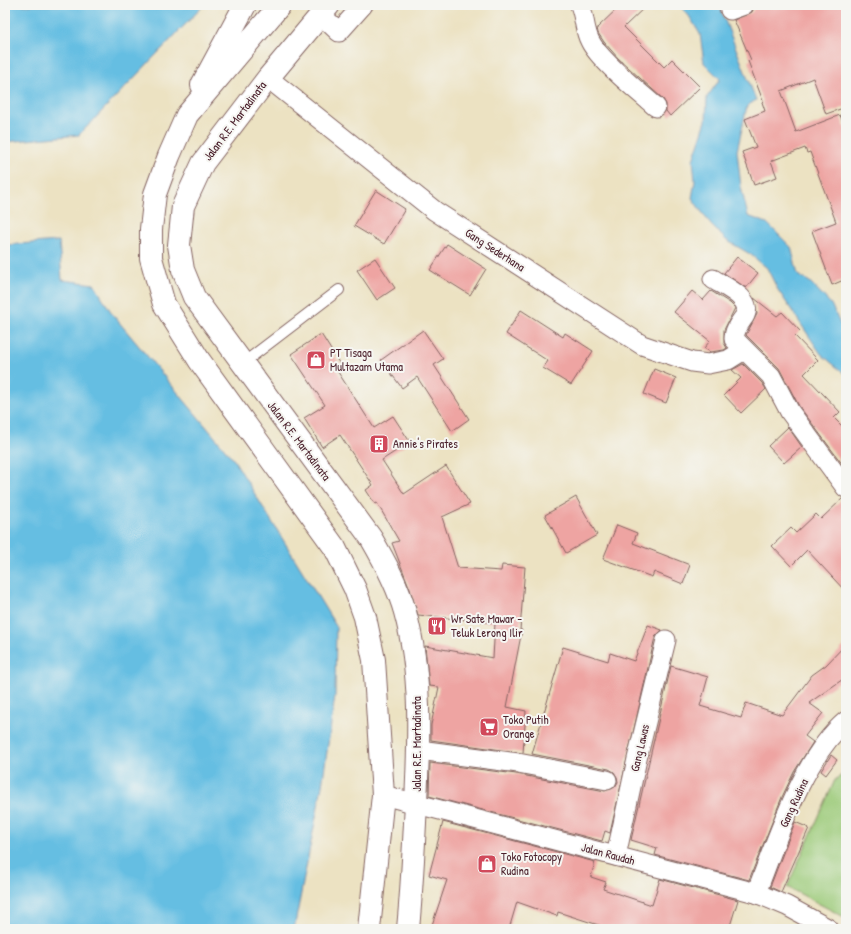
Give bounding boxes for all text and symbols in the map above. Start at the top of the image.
street label: Jalan R.E. Martadinata [199,77,270,164]
street label: Gang Sederhana [462,224,529,275]
place label: PT Tisaga Multazam Utama [330,344,403,375]
shop icon: PT Tisaga Multazam Utama [305,349,327,371]
street label: Jalan R.E. Martadinata [264,397,335,484]
building icon: Annie's Pirates [368,433,390,455]
place label: Annie's Pirates [393,435,458,452]
place label: Wr Sate Mawar - Teluk Lerong Ilir [451,610,523,641]
restaurant icon: Wr Sate Mawar - Teluk Lerong Ilir [426,615,448,637]
street label: Jalan R.E. Martadinata [408,696,425,792]
place label: Toko Putih Orange [503,711,548,742]
supermarket icon: Toko Putih Orange [478,716,500,738]
street label: Gang Lawas [626,722,653,773]
street label: Gang Rudina [775,775,812,830]
street label: Jalan Raudah [580,838,637,869]
place label: Toko Fotocopy Rudina [501,848,562,879]
shop icon: Toko Fotocopy Rudina [476,853,498,875]

